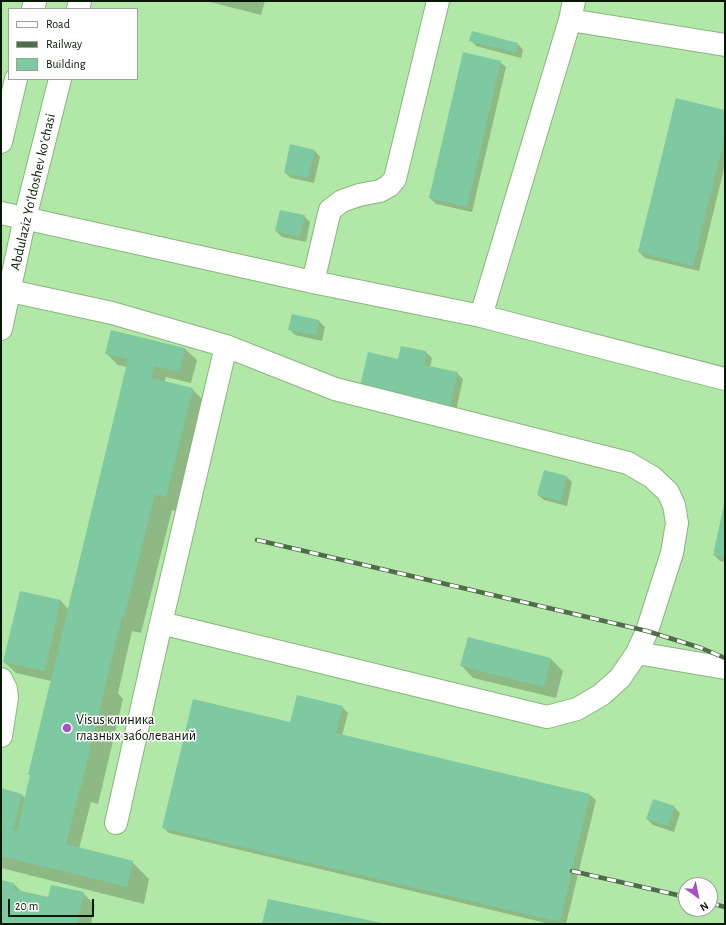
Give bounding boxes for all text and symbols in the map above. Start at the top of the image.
legend [8,8,138,80]
text: Road [46,18,70,30]
text: Railway [46,38,82,50]
text: Building [46,58,86,70]
street label: Abdulaziz Yoʻldoshev koʻchasi [7,112,59,272]
place label: Visus клиника глазных заболеваний [76,712,196,744]
marker: Visus клиника глазных заболеваний [61,722,73,734]
north arrow [678,877,718,917]
scale bar [10,891,96,917]
text: 20 m [15,900,38,912]
text: N [698,900,710,913]

